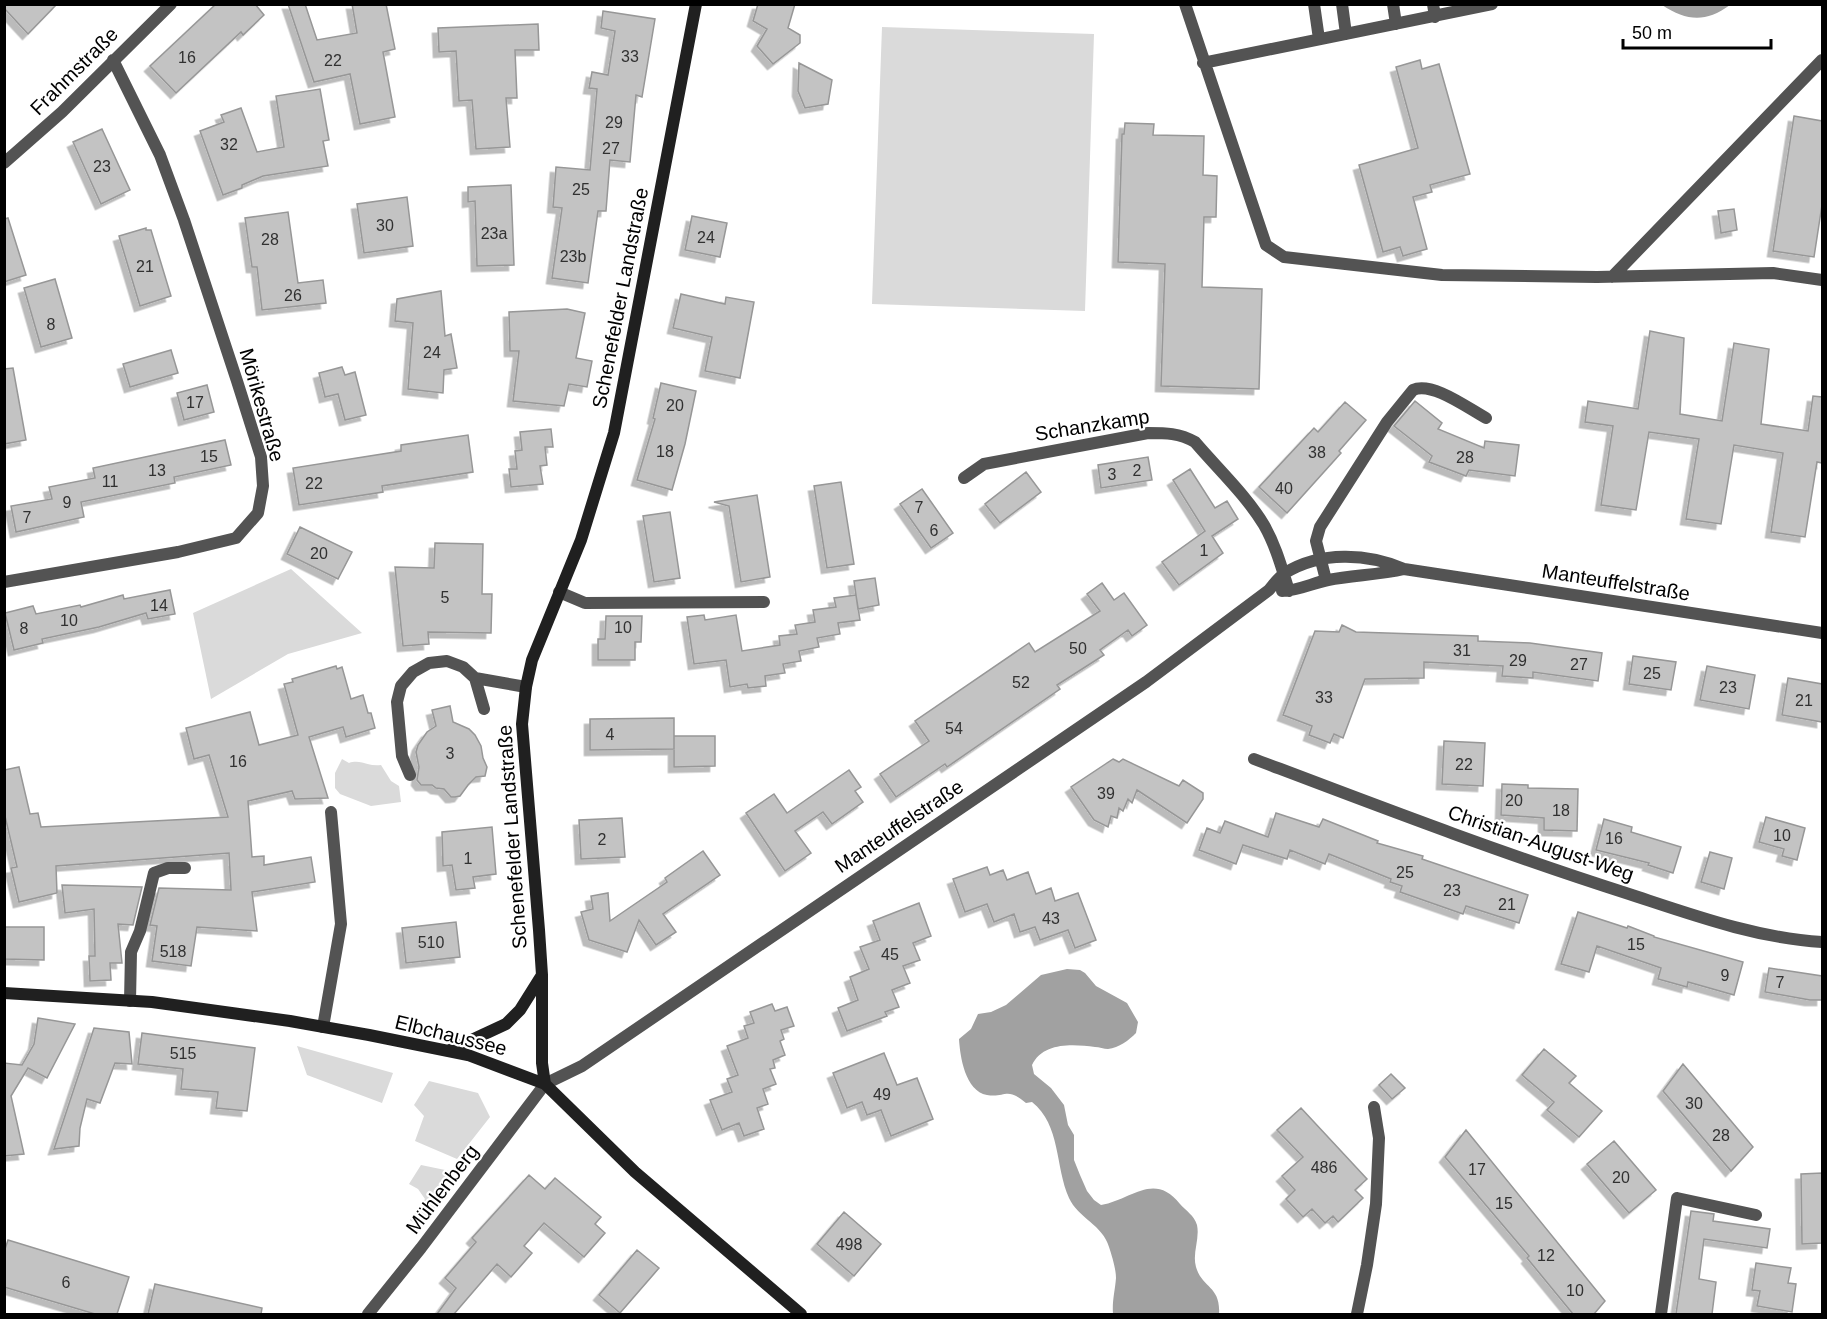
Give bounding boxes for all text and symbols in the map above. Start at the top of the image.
scale bar [1623,12,1772,50]
street label: Frahmstraße [26,23,122,119]
text: 50 m [1632,23,1672,43]
house number: 33 [621,48,639,65]
house number: 16 [178,49,196,66]
house number: 22 [324,52,342,69]
house number: 29 [605,114,623,131]
house number: 32 [220,136,238,153]
house number: 27 [602,140,620,157]
house number: 23 [93,158,111,175]
house number: 25 [572,181,590,198]
street label: Schenefelder Landstraße [588,186,652,410]
house number: 30 [376,217,394,234]
house number: 23a [481,225,507,242]
house number: 24 [697,229,715,246]
house number: 28 [261,231,279,248]
house number: 23b [560,248,586,265]
house number: 21 [136,258,154,275]
house number: 26 [284,287,302,304]
house number: 8 [47,316,56,333]
house number: 24 [423,344,441,361]
street label: Mörikestraße [235,346,289,464]
house number: 17 [186,394,204,411]
house number: 20 [666,397,684,414]
street label: Schanzkamp [1033,405,1151,445]
house number: 18 [656,443,674,460]
house number: 38 [1308,444,1326,461]
house number: 15 [200,448,218,465]
house number: 28 [1456,449,1474,466]
house number: 13 [148,462,166,479]
house number: 2 [1133,462,1142,479]
house number: 3 [1108,466,1117,483]
house number: 11 [102,473,118,490]
house number: 22 [305,475,323,492]
house number: 40 [1275,480,1293,497]
house number: 9 [63,494,72,511]
house number: 7 [915,499,924,516]
house number: 7 [23,509,32,526]
house number: 6 [930,522,939,539]
house number: 1 [1200,542,1209,559]
house number: 20 [310,545,328,562]
street label: Manteuffelstraße [1540,559,1692,605]
house number: 5 [441,589,450,606]
house number: 14 [150,597,168,614]
house number: 10 [60,612,78,629]
house number: 10 [614,619,632,636]
house number: 8 [20,620,29,637]
house number: 50 [1069,640,1087,657]
house number: 31 [1453,642,1471,659]
house number: 29 [1509,652,1527,669]
house number: 27 [1570,656,1588,673]
house number: 25 [1643,665,1661,682]
house number: 52 [1012,674,1030,691]
house number: 23 [1719,679,1737,696]
house number: 33 [1315,689,1333,706]
house number: 21 [1795,692,1813,709]
house number: 54 [945,720,963,737]
street label: Schenefelder Landstraße [493,724,531,950]
house number: 4 [606,726,615,743]
house number: 3 [446,745,455,762]
house number: 16 [229,753,247,770]
house number: 22 [1455,756,1473,773]
street label: Manteuffelstraße [831,775,967,877]
house number: 39 [1097,785,1115,802]
house number: 20 [1505,792,1523,809]
street label: Christian-August-Weg [1445,801,1637,885]
house number: 18 [1552,802,1570,819]
house number: 10 [1773,827,1791,844]
house number: 16 [1605,830,1623,847]
house number: 2 [598,831,607,848]
house number: 1 [464,850,473,867]
house number: 25 [1396,864,1414,881]
house number: 23 [1443,882,1461,899]
house number: 21 [1498,896,1516,913]
house number: 43 [1042,910,1060,927]
house number: 510 [418,934,444,951]
house number: 15 [1627,936,1645,953]
house number: 518 [160,943,186,960]
house number: 45 [881,946,899,963]
house number: 9 [1721,967,1730,984]
house number: 7 [1776,974,1785,991]
street label: Elbchaussee [393,1010,509,1060]
house number: 515 [170,1045,196,1062]
house number: 49 [873,1086,891,1103]
house number: 30 [1685,1095,1703,1112]
house number: 28 [1712,1127,1730,1144]
street label: Mühlenberg [401,1140,483,1238]
house number: 486 [1311,1159,1337,1176]
house number: 17 [1468,1161,1486,1178]
house number: 20 [1612,1169,1630,1186]
house number: 15 [1495,1195,1513,1212]
house number: 498 [836,1236,862,1253]
house number: 12 [1537,1247,1555,1264]
house number: 6 [62,1274,71,1291]
house number: 10 [1566,1282,1584,1299]

